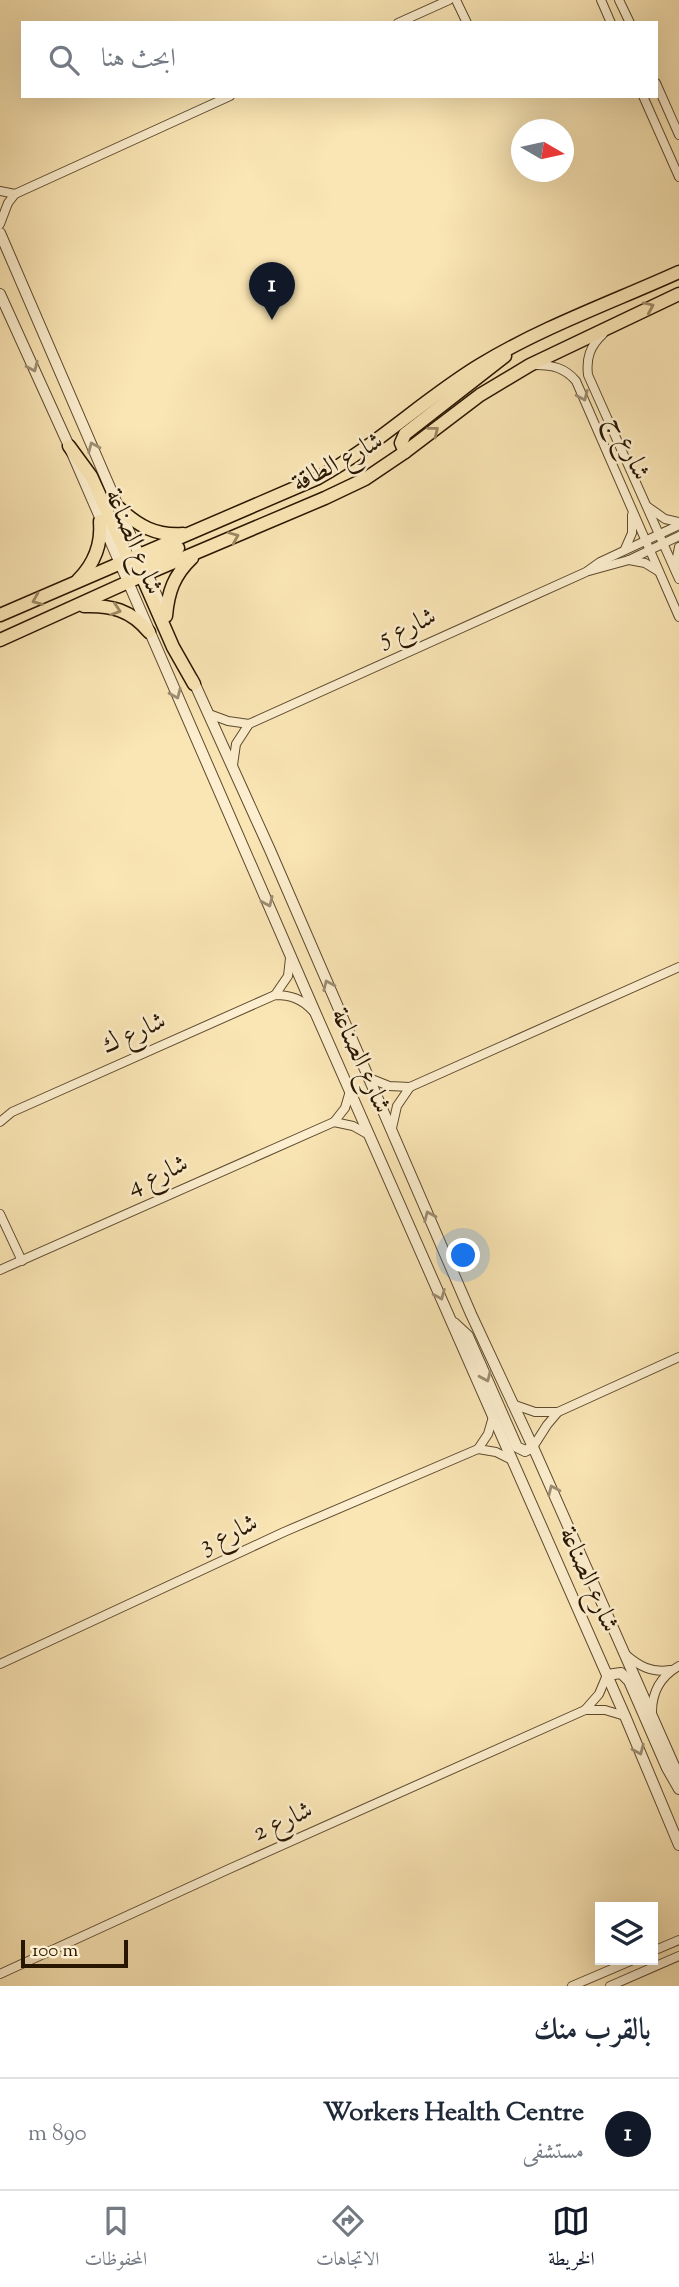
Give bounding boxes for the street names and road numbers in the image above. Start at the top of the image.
street label: شارع ج [595,409,659,488]
street label: شارع الطاقة [286,424,391,503]
street label: شارع الصناعة [93,483,172,601]
street label: شارع 5 [371,599,443,659]
street label: شارع الصناعة [319,1002,400,1120]
street label: شارع ك [96,1003,173,1066]
street label: شارع 4 [121,1146,195,1207]
street label: شارع 3 [193,1505,265,1566]
street label: شارع الصناعة [547,1521,628,1639]
street label: شارع 2 [247,1792,320,1853]

